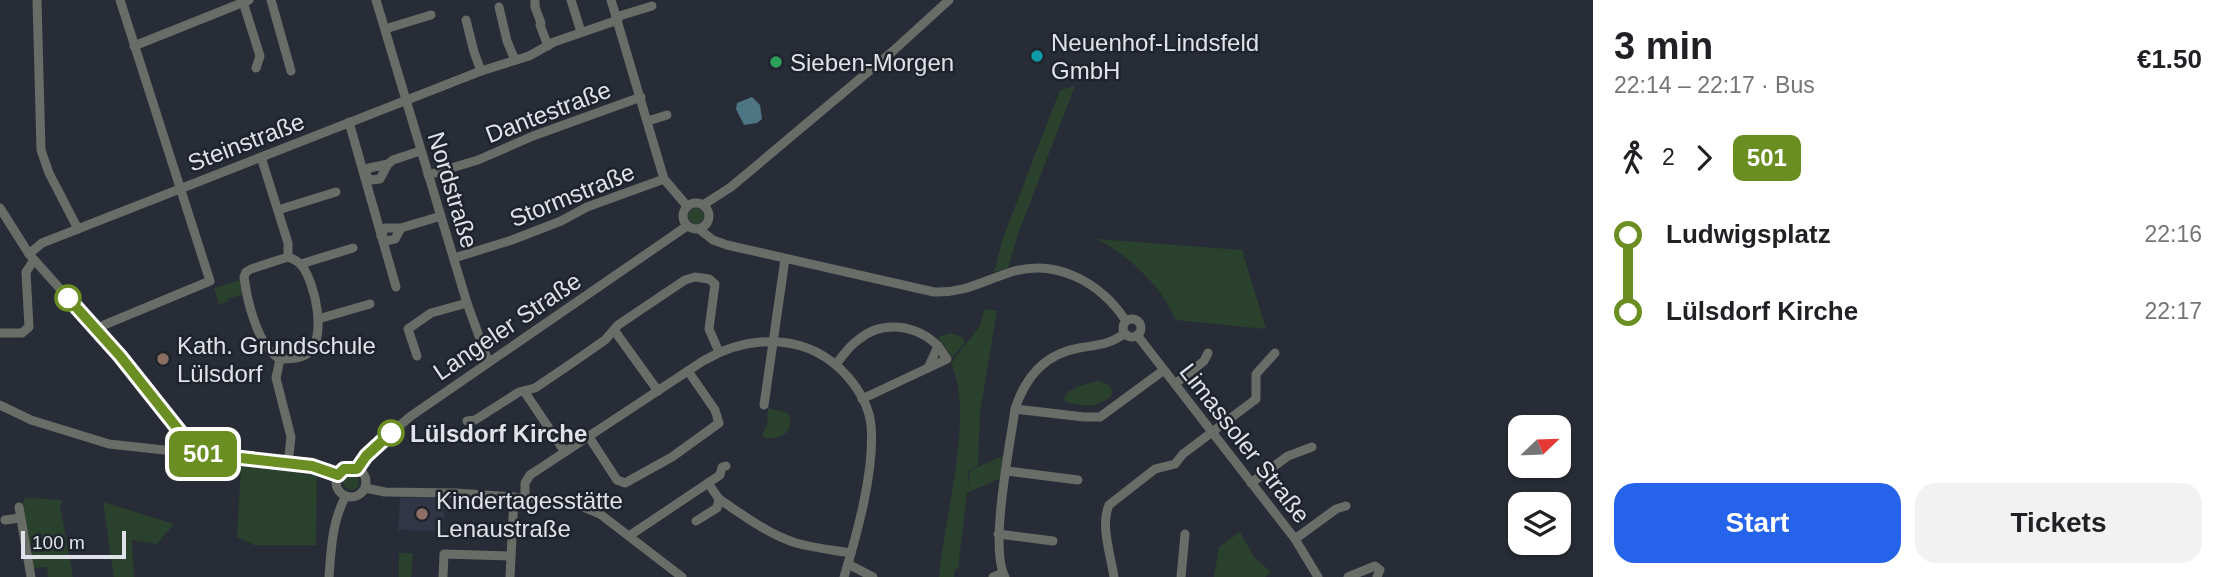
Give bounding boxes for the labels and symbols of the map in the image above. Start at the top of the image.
place label: Neuenhof-Lindsfeld GmbH [1051,29,1259,84]
marker: Neuenhof-Lindsfeld GmbH [1029,48,1045,64]
place label: Sieben-Morgen [790,49,954,76]
marker: Sieben-Morgen [768,54,784,70]
street label: Dantestraße [482,76,614,148]
street label: Steinstraße [184,107,308,177]
street label: Nordstraße [423,129,483,251]
street label: Stormstraße [506,158,638,232]
street label: Langeler Straße [428,267,586,385]
unlabelled marker [55,285,81,311]
place label: Kath. Grundschule Lülsdorf [177,332,376,387]
marker: Kath. Grundschule Lülsdorf [155,351,171,367]
street label: Limassoler Straße [1174,358,1316,528]
north arrow [1508,415,1572,478]
marker: Lülsdorf Kirche [378,420,404,446]
place label: Lülsdorf Kirche [410,420,587,447]
line badge: 501 [163,431,243,477]
place label: Kindertagesstätte Lenaustraße [436,487,623,542]
marker: Kindertagesstätte Lenaustraße [414,506,430,522]
scale bar [21,528,126,560]

